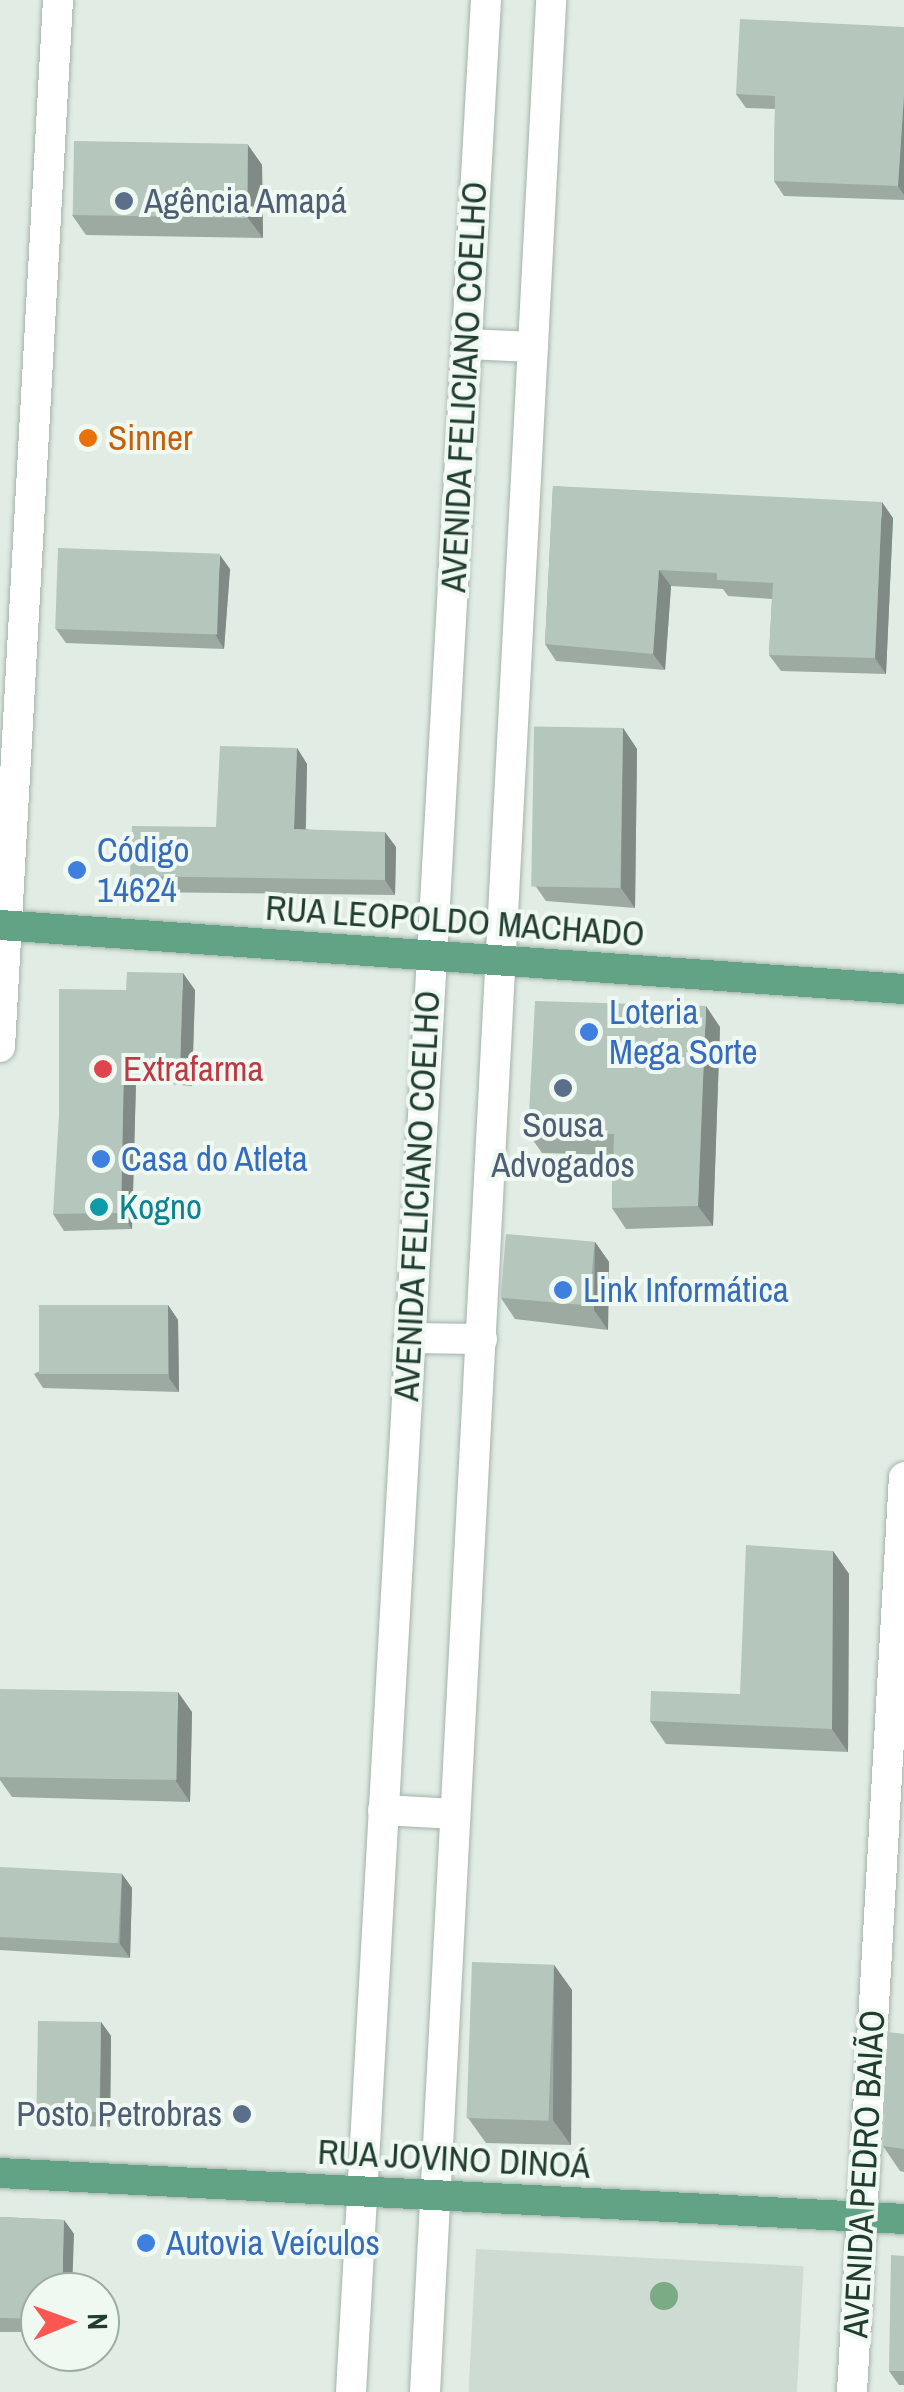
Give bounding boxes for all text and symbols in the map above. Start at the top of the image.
place label: Agência Amapá [144,180,348,222]
street label: AVENIDA FELICIANO COELHO [432,180,496,594]
marker: Agência Amapá [113,190,135,212]
place label: Sinner [108,417,193,459]
marker: Sinner [77,427,99,449]
place label: Código 14624 [97,829,190,911]
marker: Código 14624 [66,859,88,881]
street label: RUA LEOPOLDO MACHADO [263,887,647,955]
street label: AVENIDA FELICIANO COELHO [385,989,449,1403]
place label: Loteria Mega Sorte [609,991,757,1073]
marker: Loteria Mega Sorte [578,1021,600,1043]
place label: Extrafarma [123,1048,263,1090]
marker: Extrafarma [92,1058,114,1080]
marker: Sousa Advogados [552,1077,574,1099]
place label: Sousa Advogados [491,1104,635,1186]
place label: Casa do Atleta [121,1138,309,1180]
marker: Casa do Atleta [90,1148,112,1170]
place label: Kogno [119,1186,202,1228]
marker: Kogno [88,1196,110,1218]
place label: Link Informática [583,1269,789,1311]
marker: Link Informática [552,1279,574,1301]
street label: AVENIDA PEDRO BAIÃO [834,2008,894,2340]
place label: Posto Petrobras [16,2093,222,2135]
marker: Posto Petrobras [231,2103,253,2125]
street label: RUA JOVINO DINOÁ [316,2131,592,2187]
place label: Autovia Veículos [166,2222,380,2264]
marker: Autovia Veículos [135,2232,157,2254]
north arrow [20,2272,120,2372]
text: N [79,2313,117,2330]

